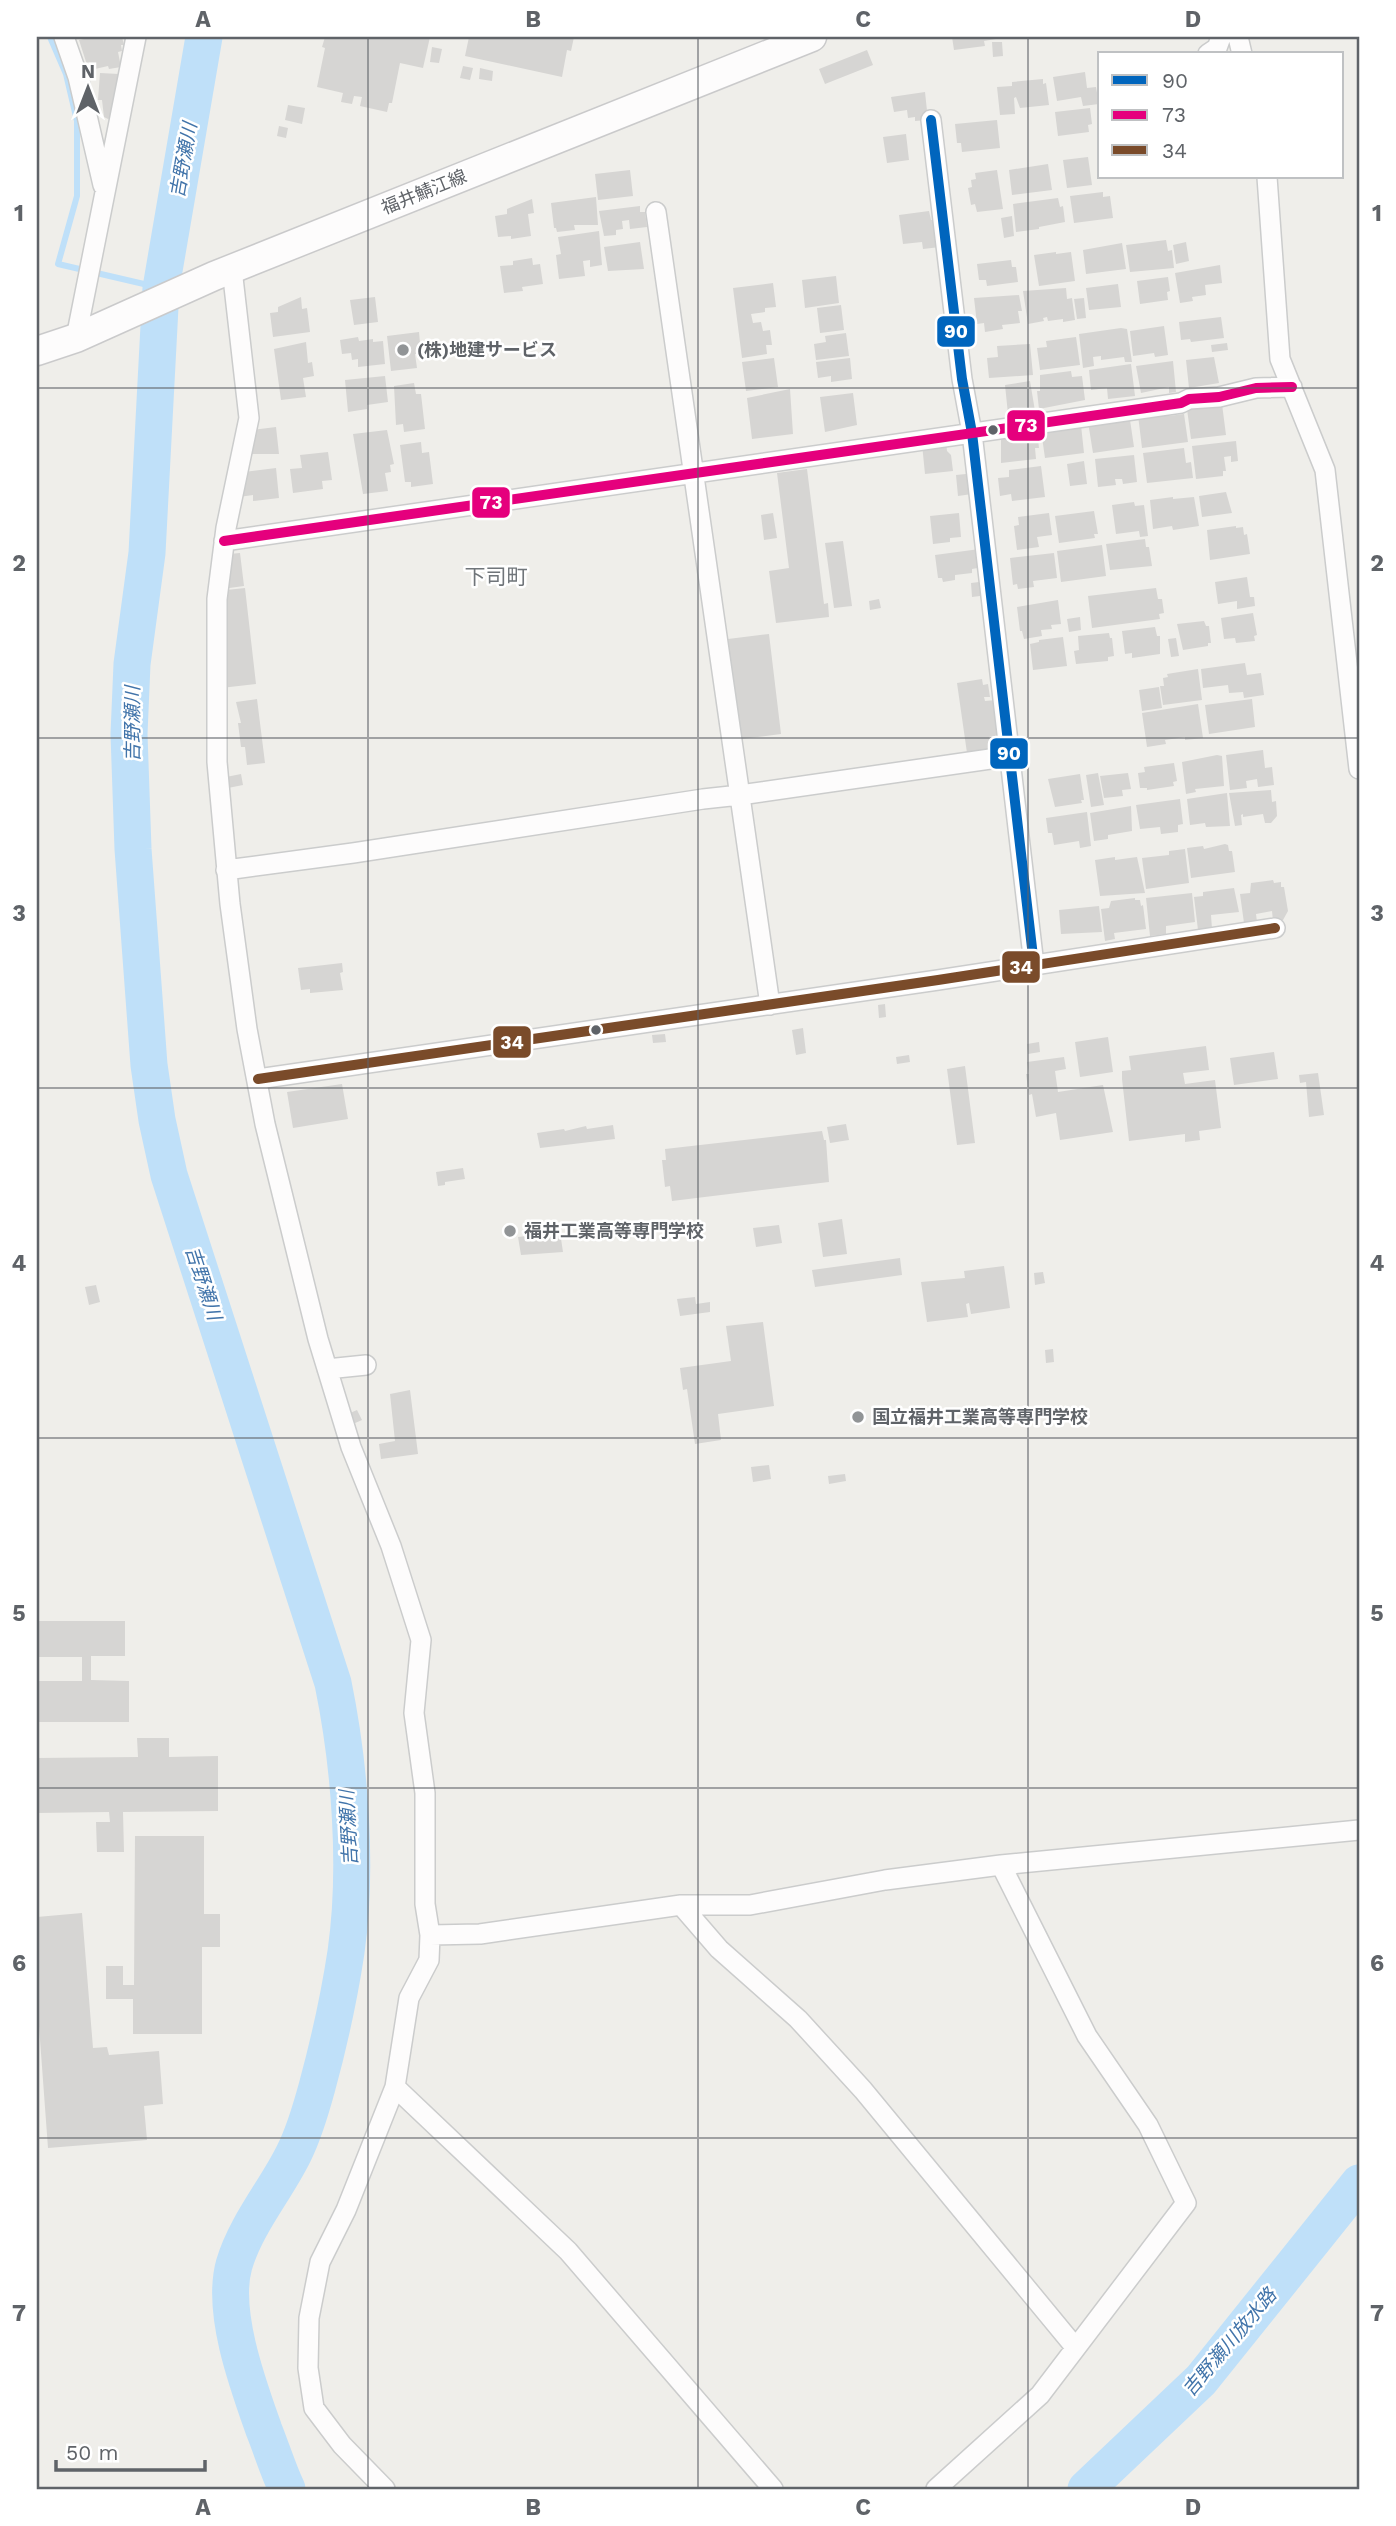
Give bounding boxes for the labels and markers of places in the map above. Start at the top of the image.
place label: (株)地建サービス [417,339,557,360]
marker: (株)地建サービス [395,342,411,358]
unlabelled marker [986,423,1000,437]
unlabelled marker [589,1023,603,1037]
place label: 福井工業高等専門学校 [524,1220,704,1241]
marker: 福井工業高等専門学校 [502,1223,518,1239]
place label: 国立福井工業高等専門学校 [872,1406,1088,1427]
marker: 国立福井工業高等専門学校 [850,1409,866,1425]

